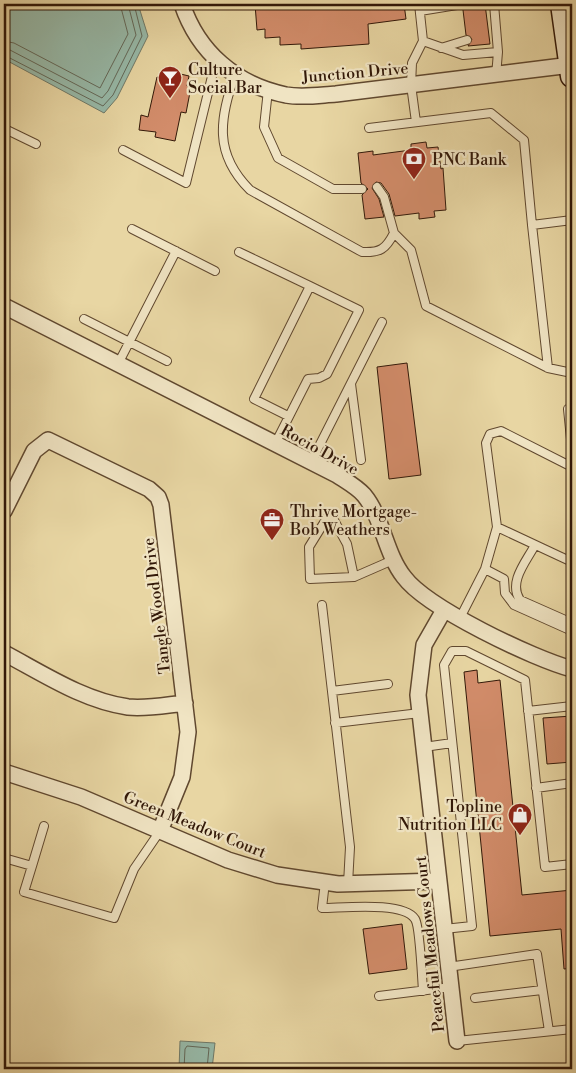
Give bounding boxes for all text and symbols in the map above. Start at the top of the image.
street label: Junction Drive [300,58,409,88]
place label: Culture Social Bar [188,60,262,98]
bar icon: Culture Social Bar [157,65,183,99]
bank icon: PNC Bank [401,146,427,180]
place label: PNC Bank [432,150,508,170]
street label: Rocio Drive [277,420,362,480]
place label: Thrive Mortgage- Bob Weathers [289,502,417,540]
office icon: Thrive Mortgage- Bob Weathers [259,507,285,541]
street label: Tangle Wood Drive [139,537,175,675]
street label: Green Meadow Court [120,787,269,863]
place label: Topline Nutrition LLC [398,797,502,835]
shop icon: Topline Nutrition LLC [507,802,533,836]
street label: Peaceful Meadows Court [411,855,449,1033]

